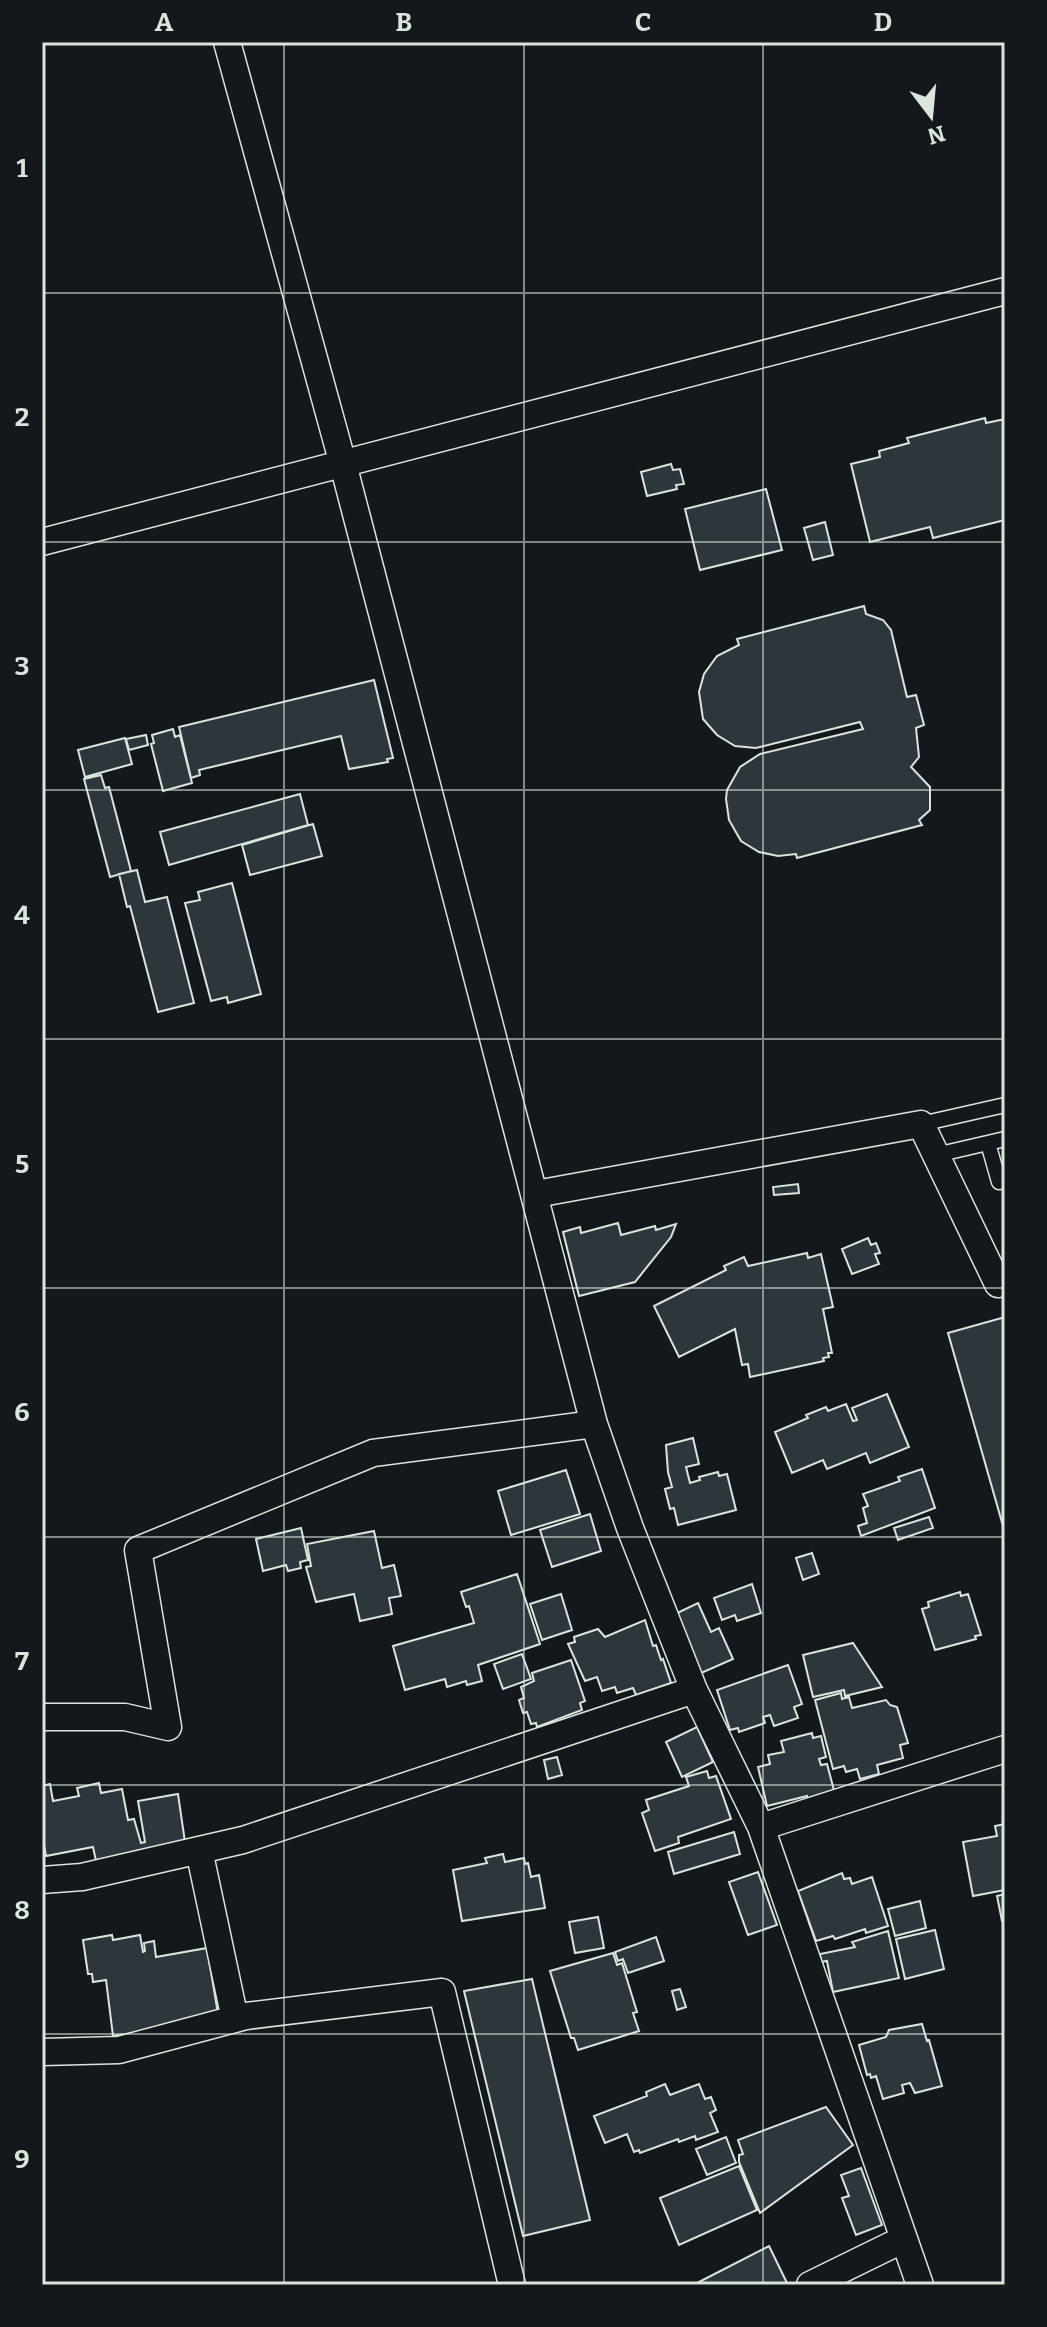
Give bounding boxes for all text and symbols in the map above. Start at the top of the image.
text: A [155,7,174,38]
text: B [396,7,412,38]
text: C [635,7,651,38]
text: D [874,7,892,38]
north arrow [891,76,971,156]
text: N [924,119,948,150]
text: 1 [16,153,28,184]
text: 2 [15,402,29,433]
text: 3 [15,651,29,682]
text: 4 [14,900,30,931]
text: 5 [15,1149,29,1180]
text: 6 [14,1397,30,1428]
text: 7 [15,1646,29,1677]
text: 8 [14,1895,30,1926]
text: 9 [14,2144,30,2175]

